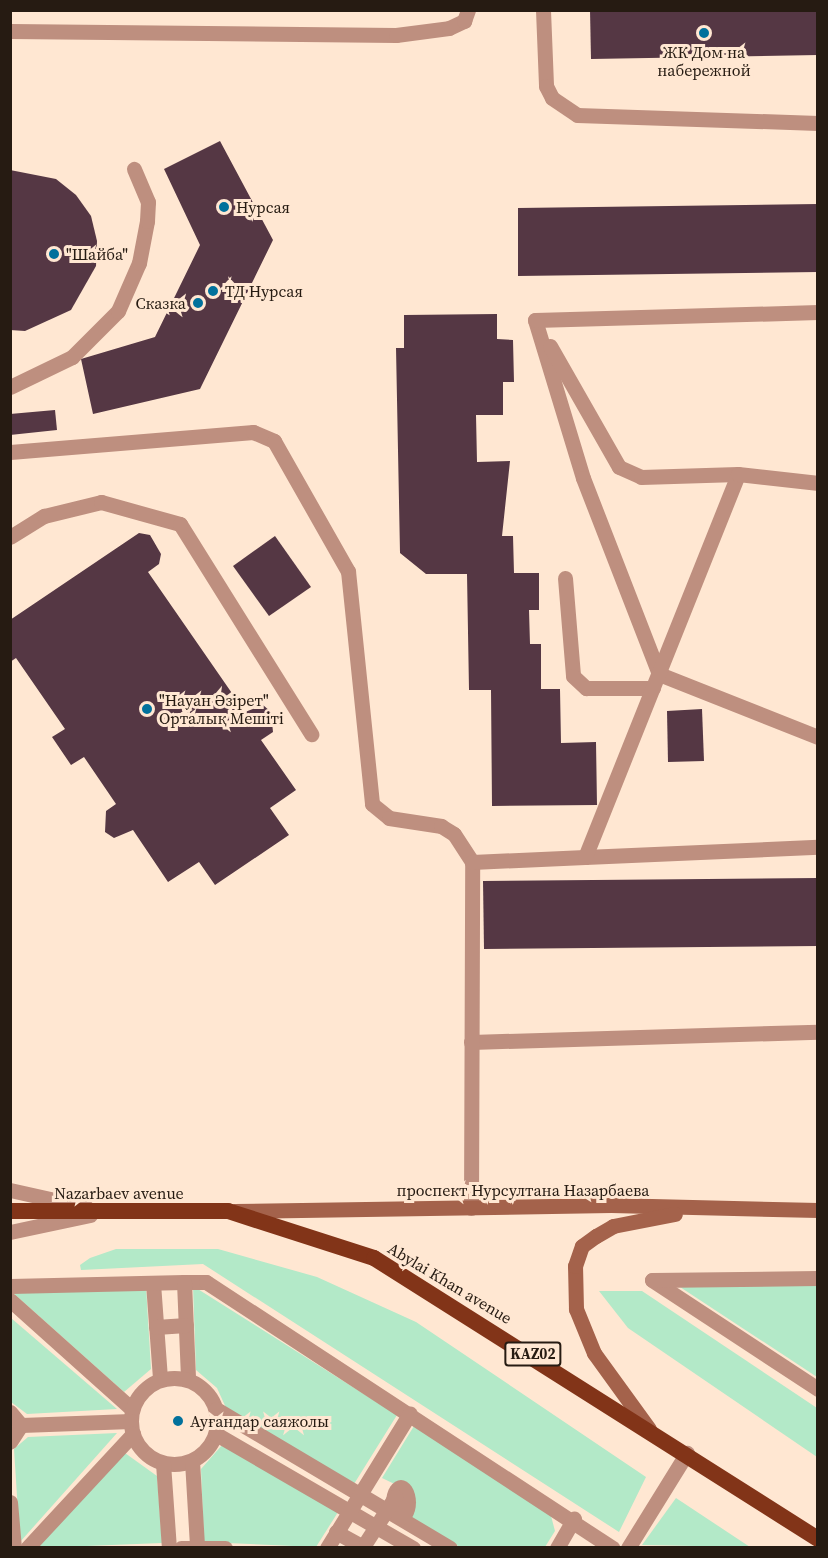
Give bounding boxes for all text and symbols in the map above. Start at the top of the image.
marker: ЖК Дом на набережной [697,26,711,40]
place label: ЖК Дом на набережной [657,42,751,80]
place label: Нурсая [236,197,290,217]
marker: Нурсая [217,200,231,214]
place label: "Шайба" [66,244,128,264]
marker: "Шайба" [47,247,61,261]
place label: ТД Нурсая [225,281,303,301]
marker: ТД Нурсая [206,284,220,298]
place label: Сказка [135,293,186,313]
marker: Сказка [191,296,205,310]
place label: "Науан Әзірет" Орталық Мешіті [159,690,284,728]
marker: "Науан Әзірет" Орталық Мешіті [140,702,154,716]
street label: проспект Нурсултана Назарбаева [397,1180,649,1200]
street label: Nazarbaev avenue [54,1183,184,1203]
street label: Abylai Khan avenue [385,1238,515,1328]
road number: KАZ02 [503,1342,563,1366]
place label: Ауғандар саяжолы [190,1411,329,1431]
marker: Ауғандар саяжолы [171,1414,185,1428]

